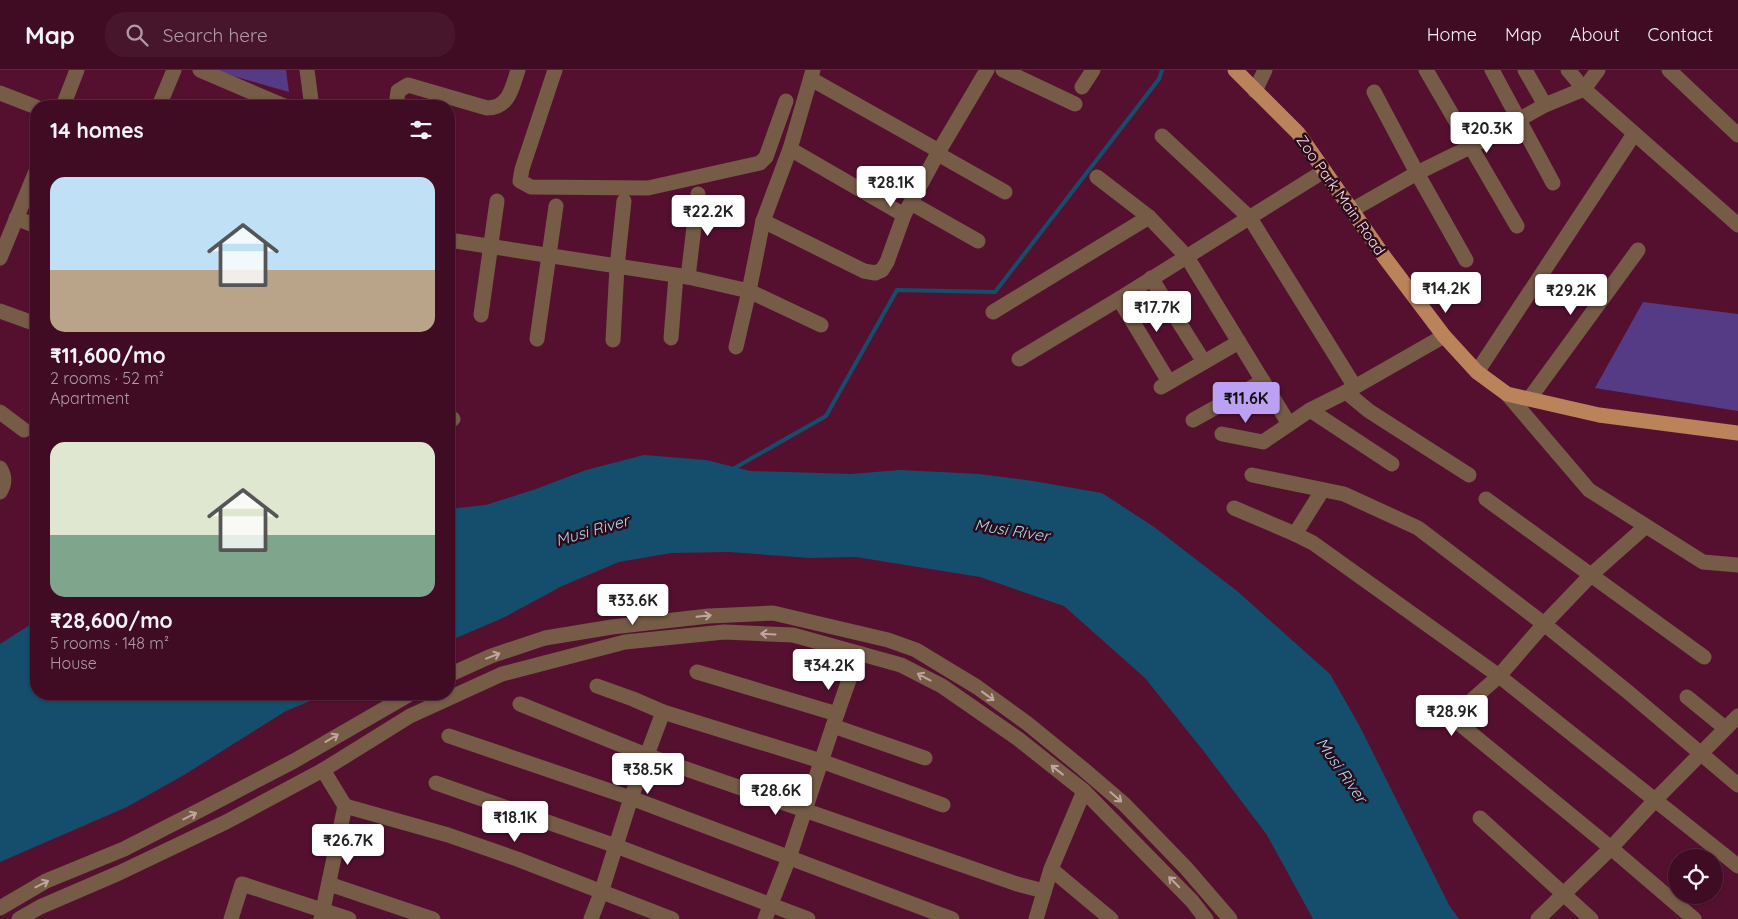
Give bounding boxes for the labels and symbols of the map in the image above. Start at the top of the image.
pin: ₹20.3K [1446,112,1528,154]
street label: Zoo Park Main Road [1292,131,1390,259]
pin: ₹28.1K [850,166,932,208]
pin: ₹22.2K [667,194,749,237]
pin: ₹14.2K [1405,272,1487,314]
pin: ₹29.2K [1530,274,1612,316]
pin: ₹17.7K [1116,290,1198,333]
pin: ₹11.6K [1205,382,1287,424]
water label: Musi River [553,509,633,550]
water label: Musi River [973,514,1053,546]
pin: ₹33.6K [592,584,674,626]
one-way arrow [696,612,712,621]
one-way arrow [760,629,776,639]
pin: ₹34.2K [788,648,870,691]
one-way arrow [486,650,501,659]
one-way arrow [916,672,931,682]
one-way arrow [981,691,995,701]
pin: ₹28.9K [1411,694,1493,737]
one-way arrow [325,733,339,743]
water label: Musi River [1312,733,1373,808]
pin: ₹38.5K [607,752,689,795]
one-way arrow [1051,764,1064,775]
pin: ₹28.6K [735,774,817,816]
one-way arrow [1109,791,1122,802]
pin: ₹18.1K [474,800,556,843]
one-way arrow [182,811,197,821]
pin: ₹26.7K [307,824,389,866]
one-way arrow [1168,877,1180,889]
one-way arrow [34,878,49,888]

